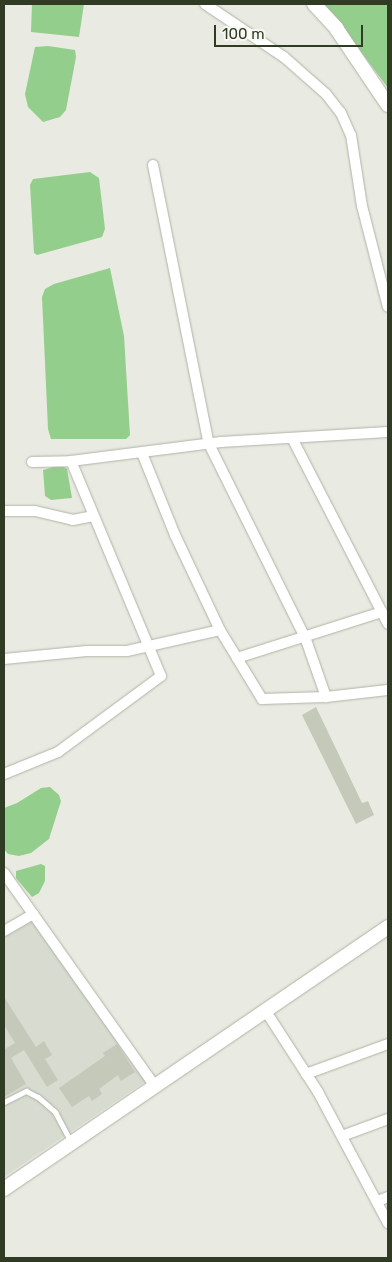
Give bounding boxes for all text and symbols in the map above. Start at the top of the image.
scale bar [217,15,366,47]
text: 100 m [222,25,264,43]

